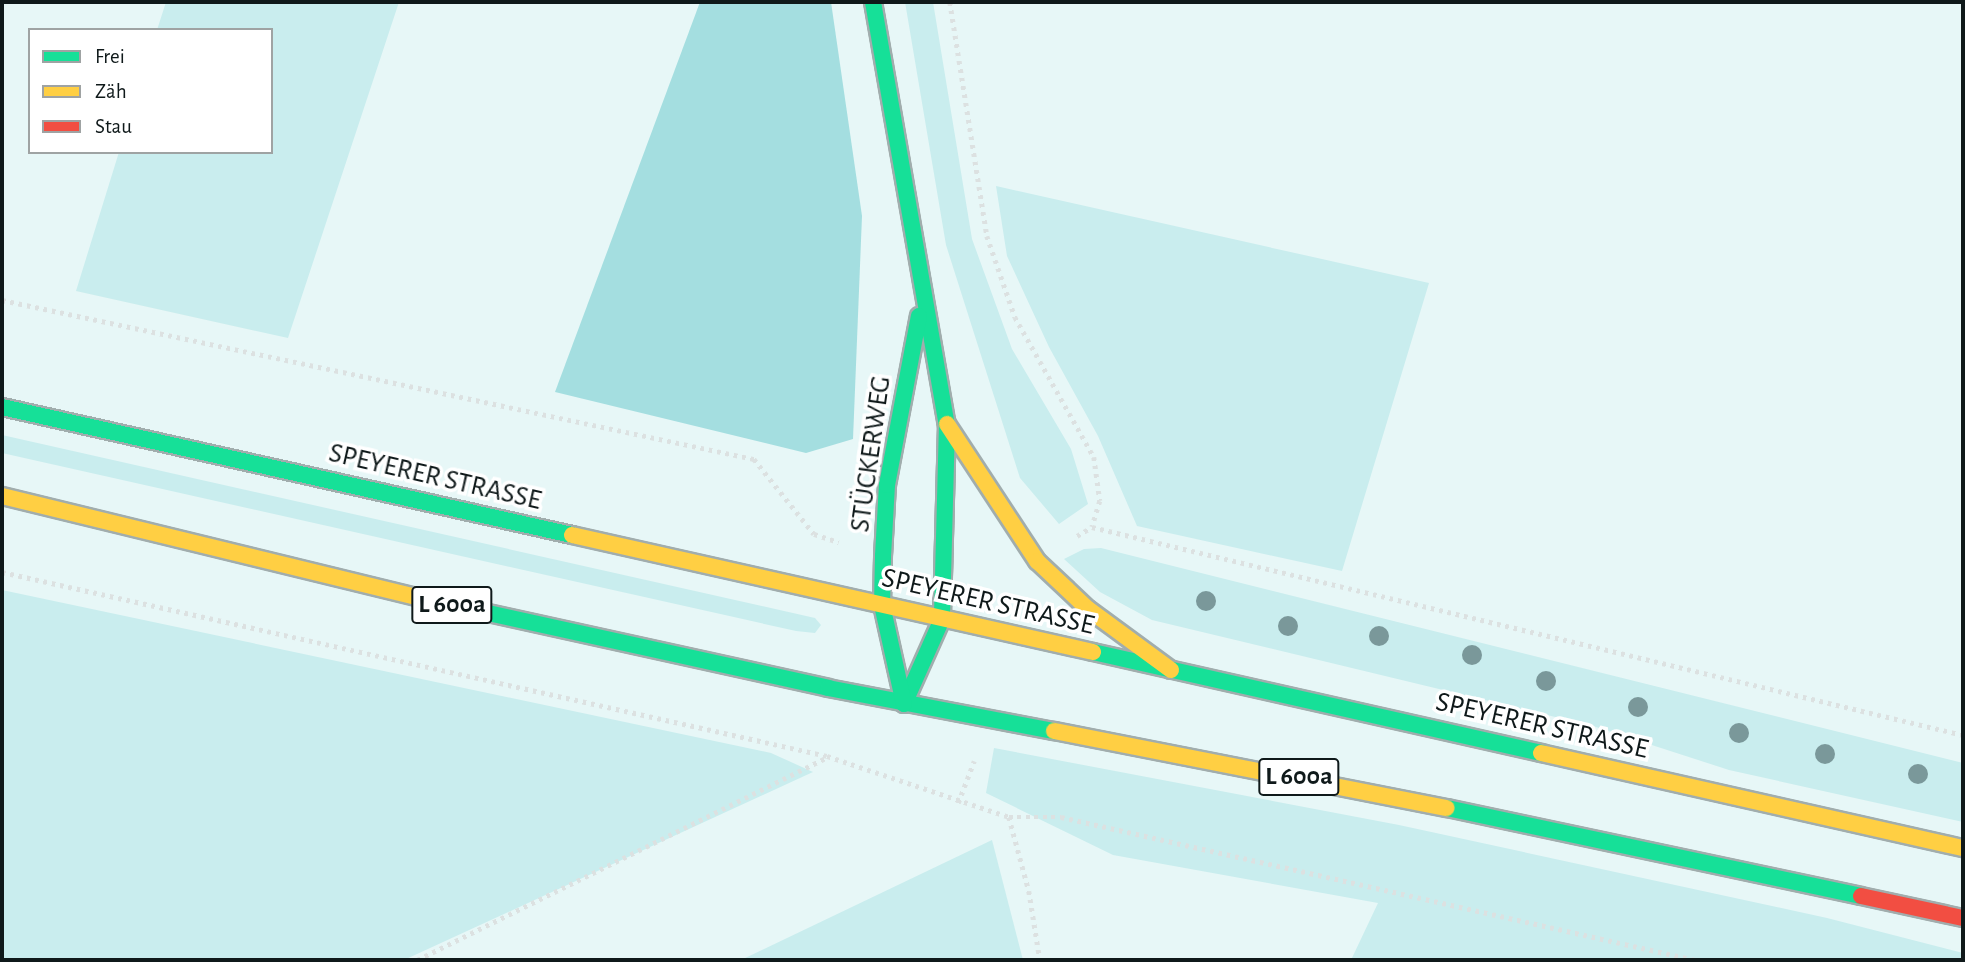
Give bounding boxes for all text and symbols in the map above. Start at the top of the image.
legend [28,28,273,154]
text: Frei [95,46,125,67]
text: Zäh [95,81,127,102]
text: Stau [95,116,132,137]
street label: STÜCKERWEG [843,374,899,534]
street label: SPEYERER STRASSE [326,436,544,518]
street label: SPEYERER STRASSE [879,561,1097,643]
road number: L 600a [410,582,494,628]
street label: SPEYERER STRASSE [1433,685,1651,767]
road number: L 600a [1257,754,1341,800]

